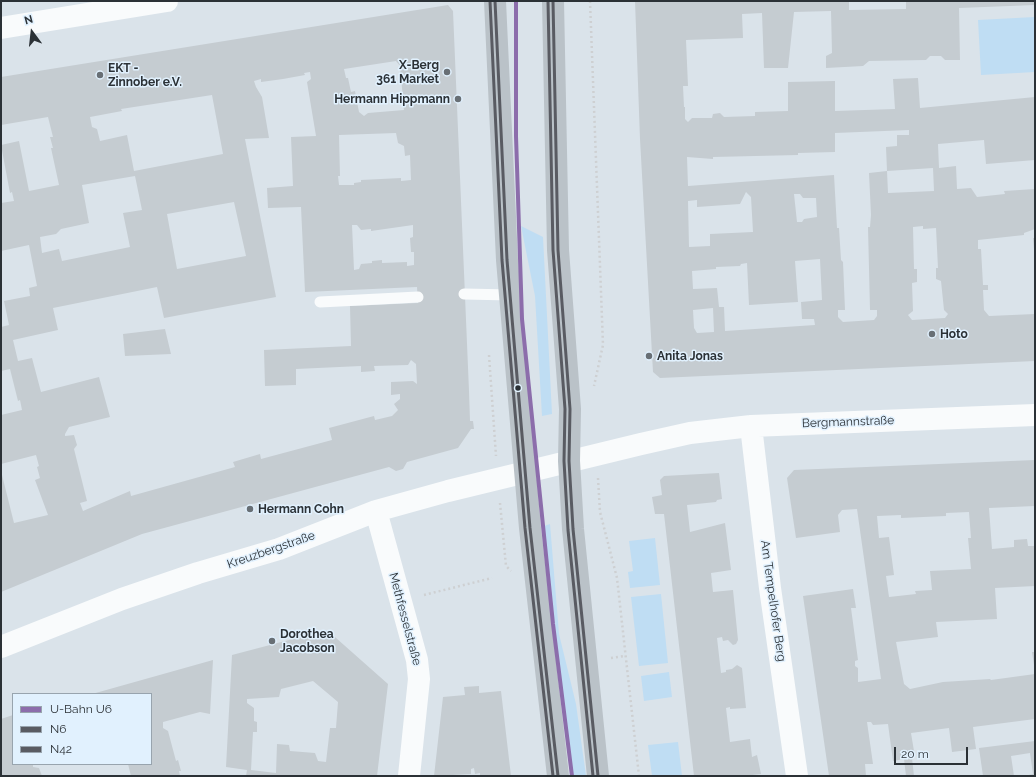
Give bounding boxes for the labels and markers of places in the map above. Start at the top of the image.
place label: X-Berg 361 Market [376,58,439,86]
place label: EKT - Zinnober e.V. [108,61,182,89]
marker: X-Berg 361 Market [442,67,452,77]
marker: EKT - Zinnober e.V. [95,70,105,80]
place label: Hermann Hippmann [334,92,450,106]
marker: Hermann Hippmann [453,94,463,104]
place label: Hoto [940,327,968,341]
marker: Hoto [927,329,937,339]
place label: Anita Jonas [657,349,723,363]
marker: Anita Jonas [644,351,654,361]
unlabelled marker [513,383,523,393]
place label: Hermann Cohn [258,502,344,516]
marker: Hermann Cohn [245,504,255,514]
place label: Dorothea Jacobson [280,627,335,655]
marker: Dorothea Jacobson [267,636,277,646]

